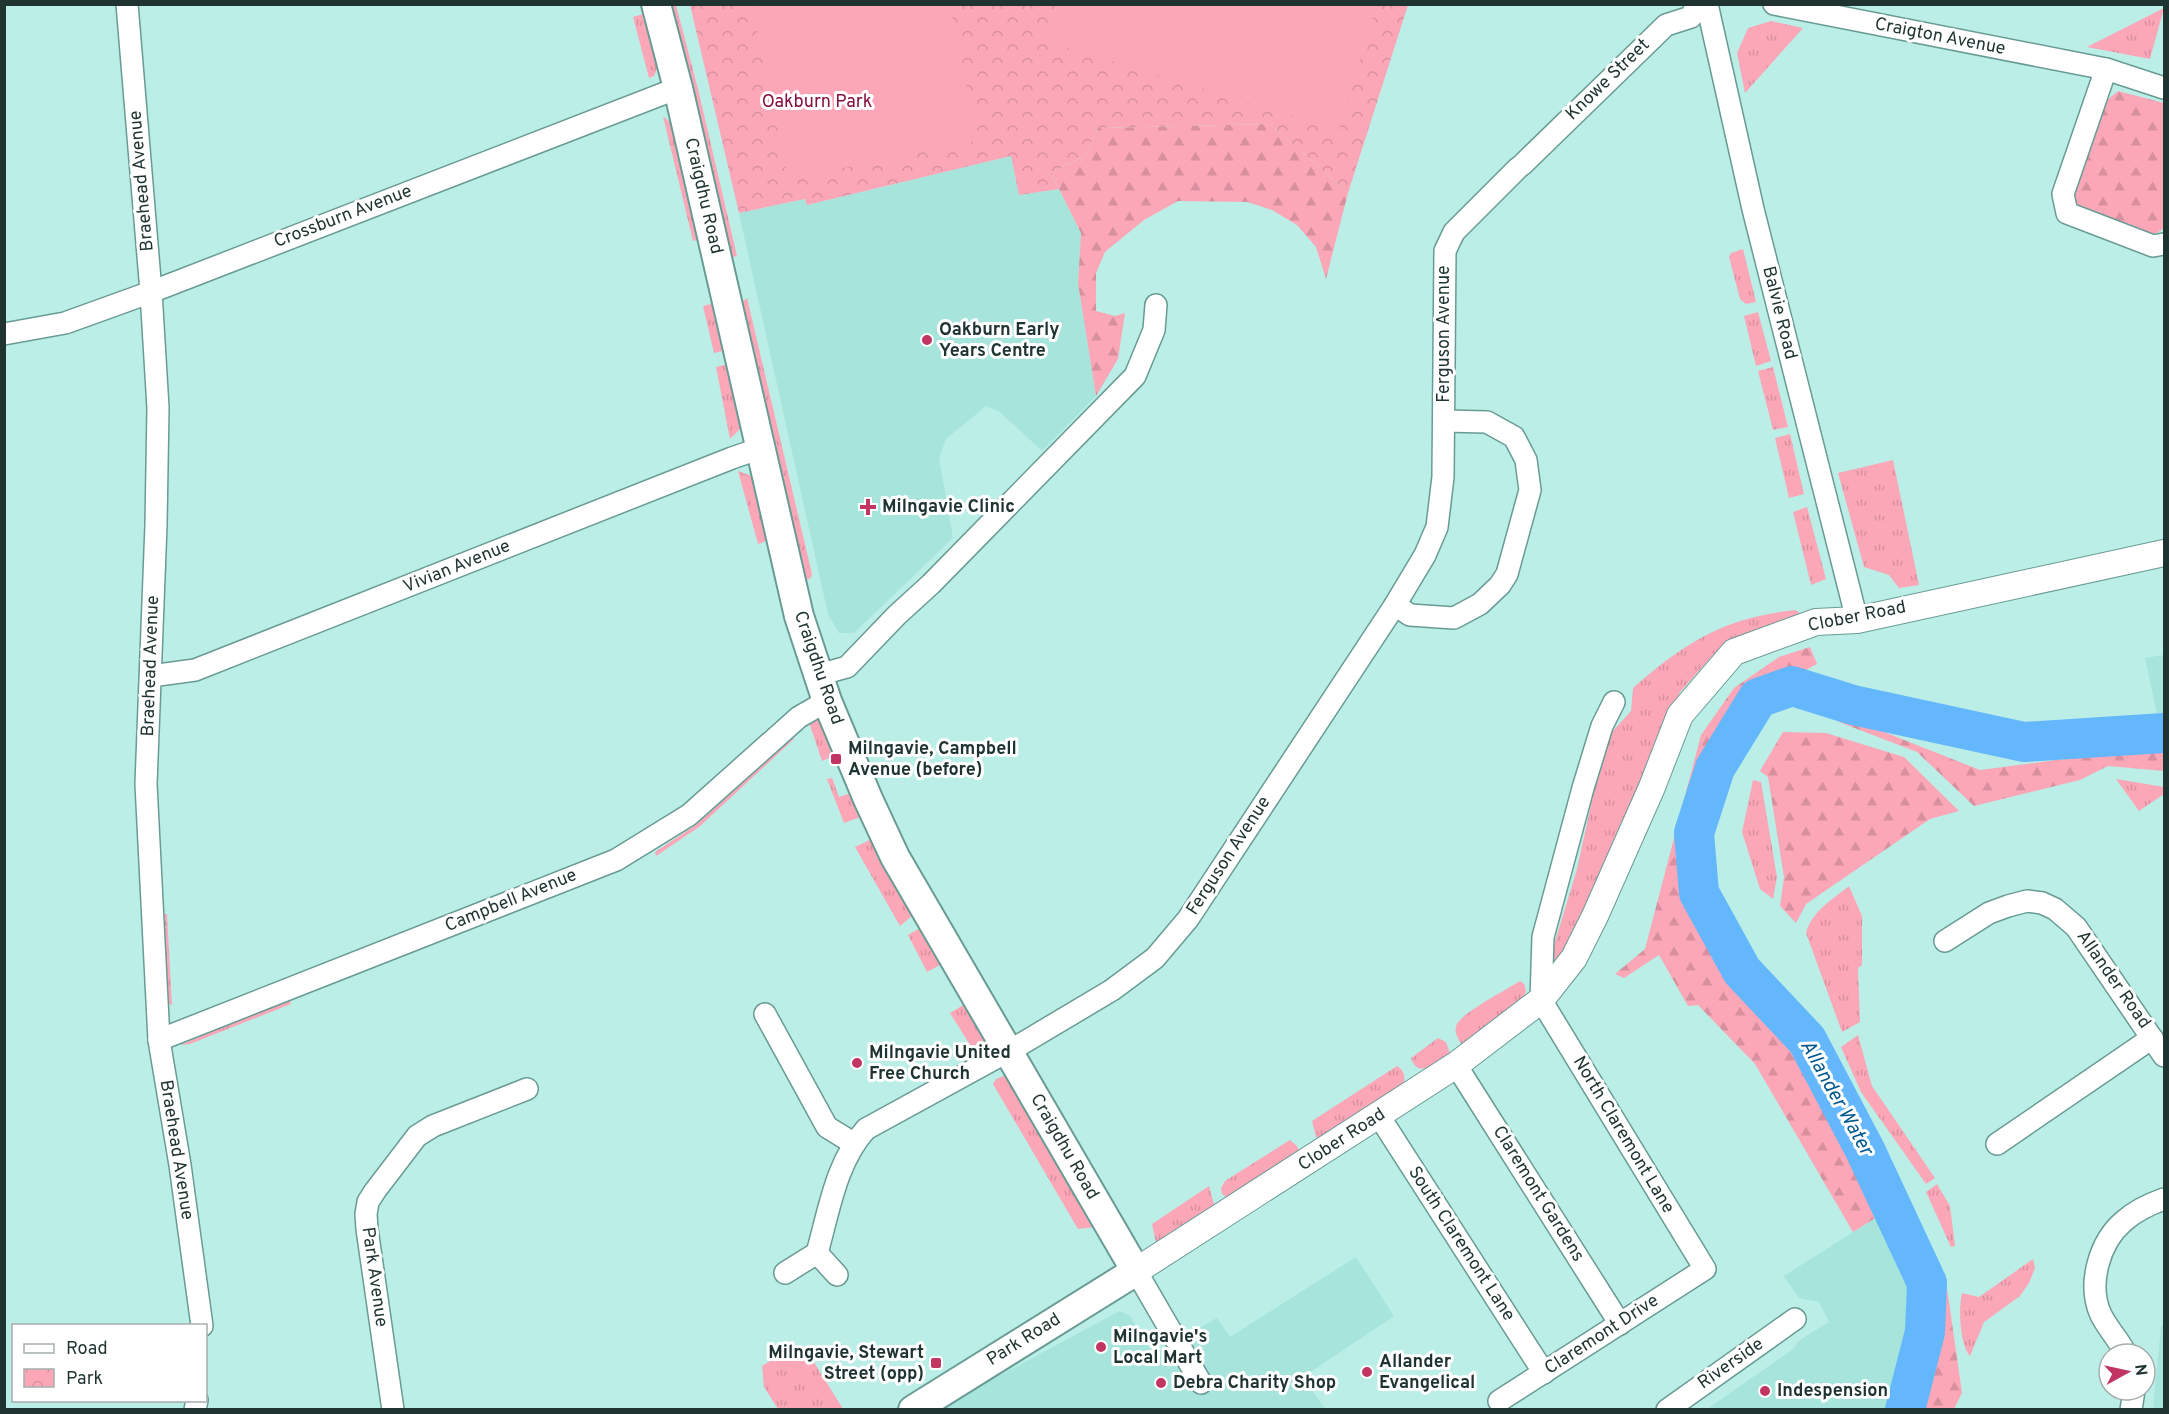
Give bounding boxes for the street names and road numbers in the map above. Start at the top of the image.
street label: Craigton Avenue [1873,13,2007,61]
street label: Knowe Street [1561,34,1655,126]
street label: Braehead Avenue [124,110,160,252]
street label: Craigdhu Road [678,136,728,256]
street label: Crossburn Avenue [271,180,415,254]
street label: Balvie Road [1756,264,1802,362]
street label: Ferguson Avenue [1433,265,1456,403]
street label: Vivian Avenue [400,535,514,599]
street label: Braehead Avenue [137,595,165,737]
street label: Clober Road [1806,596,1908,638]
street label: Craigdhu Road [788,608,848,728]
street label: Ferguson Avenue [1182,792,1276,920]
street label: Campbell Avenue [442,864,580,938]
street label: Allander Road [2071,926,2155,1034]
street label: North Claremont Lane [1567,1052,1679,1218]
street label: Braehead Avenue [154,1078,198,1222]
street label: Craigdhu Road [1024,1090,1104,1204]
street label: Clober Road [1294,1103,1390,1177]
street label: Claremont Gardens [1487,1122,1589,1266]
street label: South Claremont Lane [1402,1162,1520,1326]
street label: Park Avenue [356,1225,392,1329]
street label: Claremont Drive [1541,1290,1663,1380]
street label: Park Road [983,1308,1065,1372]
street label: Riverside [1694,1333,1768,1395]

